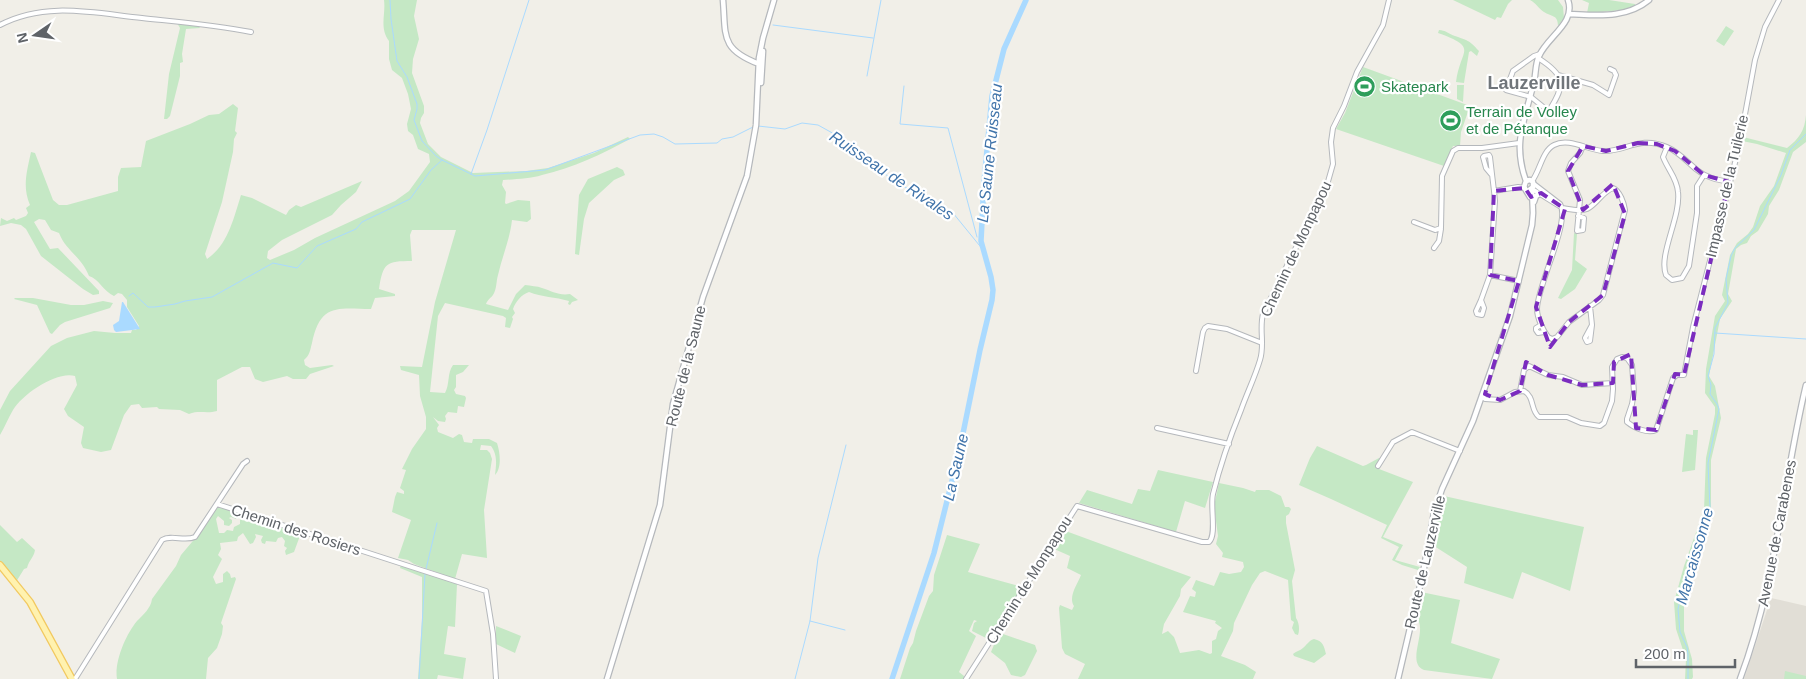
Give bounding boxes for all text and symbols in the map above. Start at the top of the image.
north arrow [10,10,60,60]
text: N [13,31,31,45]
district label: Lauzerville [1487,73,1581,93]
sports icon: Skatepark [1353,75,1377,99]
place label: Skatepark [1381,78,1449,95]
water label: La Saune Ruisseau [974,83,1005,223]
place label: Terrain de Volley et de Pétanque [1466,103,1577,137]
sports icon: Terrain de Volley et de Pétanque [1438,109,1462,133]
street label: Impasse de la Tuilerie [1702,113,1751,259]
water label: Ruisseau de Rivales [827,128,957,223]
street label: Chemin de Monpapou [1257,178,1334,319]
street label: Route de la Saune [662,304,709,428]
water label: La Saune [939,432,971,502]
street label: Avenue de Carabenes [1754,458,1799,608]
street label: Route de Lauzerville [1401,493,1448,630]
street label: Chemin des Rosiers [229,501,363,558]
water label: Marcaissonne [1673,506,1716,606]
street label: Chemin de Monpapou [982,513,1075,647]
scale bar [1636,636,1735,668]
text: 200 m [1644,645,1686,662]

